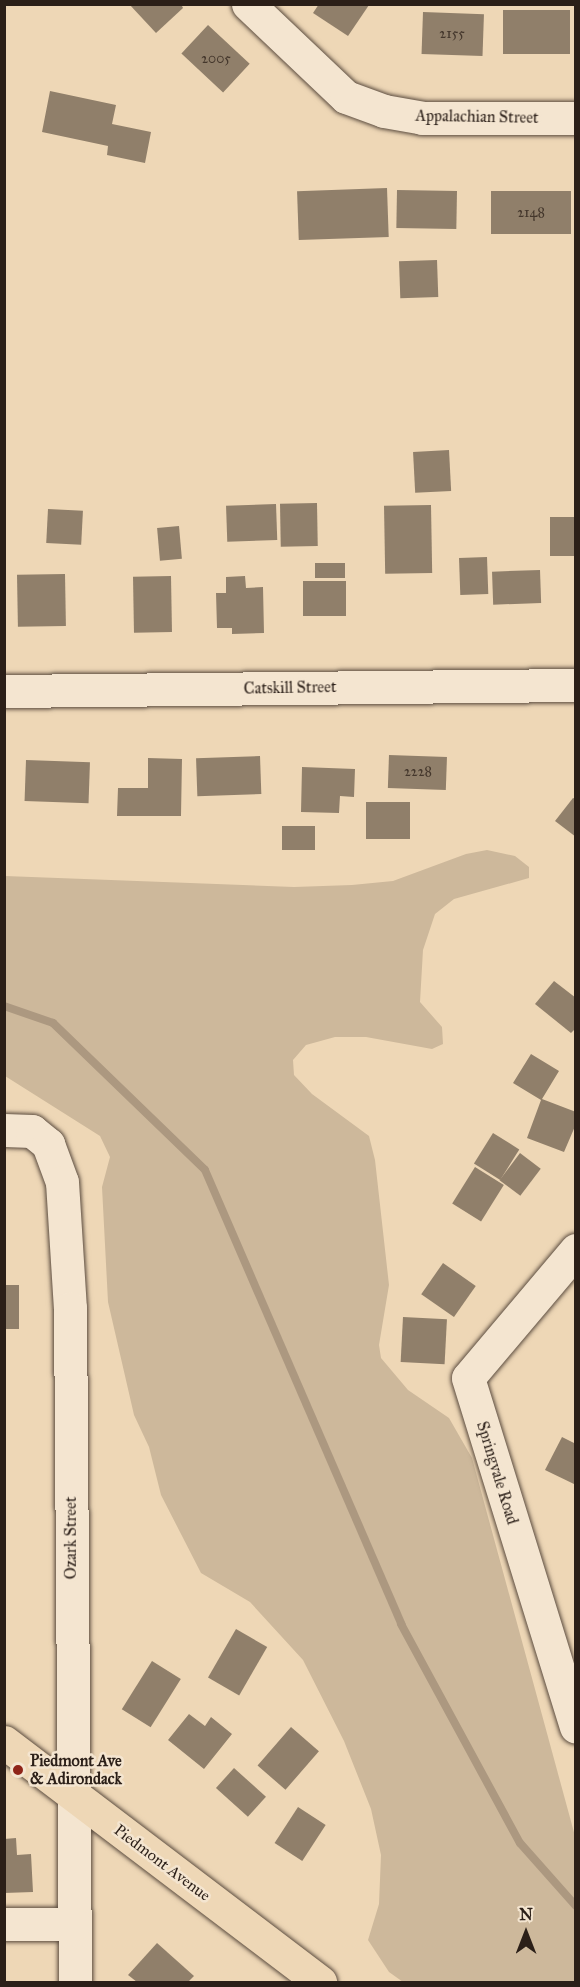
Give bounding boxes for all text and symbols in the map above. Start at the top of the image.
house number: 2155 [439,26,465,42]
house number: 2005 [201,51,231,67]
street label: Appalachian Street [415,106,539,128]
house number: 2148 [517,205,545,221]
street label: Catskill Street [243,678,337,698]
house number: 2228 [404,764,432,780]
street label: Springvale Road [472,1419,522,1527]
street label: Ozark Street [61,1497,81,1579]
place label: Piedmont Ave & Adirondack [30,1751,122,1789]
marker: Piedmont Ave & Adirondack [11,1763,25,1777]
street label: Piedmont Avenue [110,1821,214,1905]
north arrow [496,1903,556,1963]
text: N [519,1905,533,1924]

